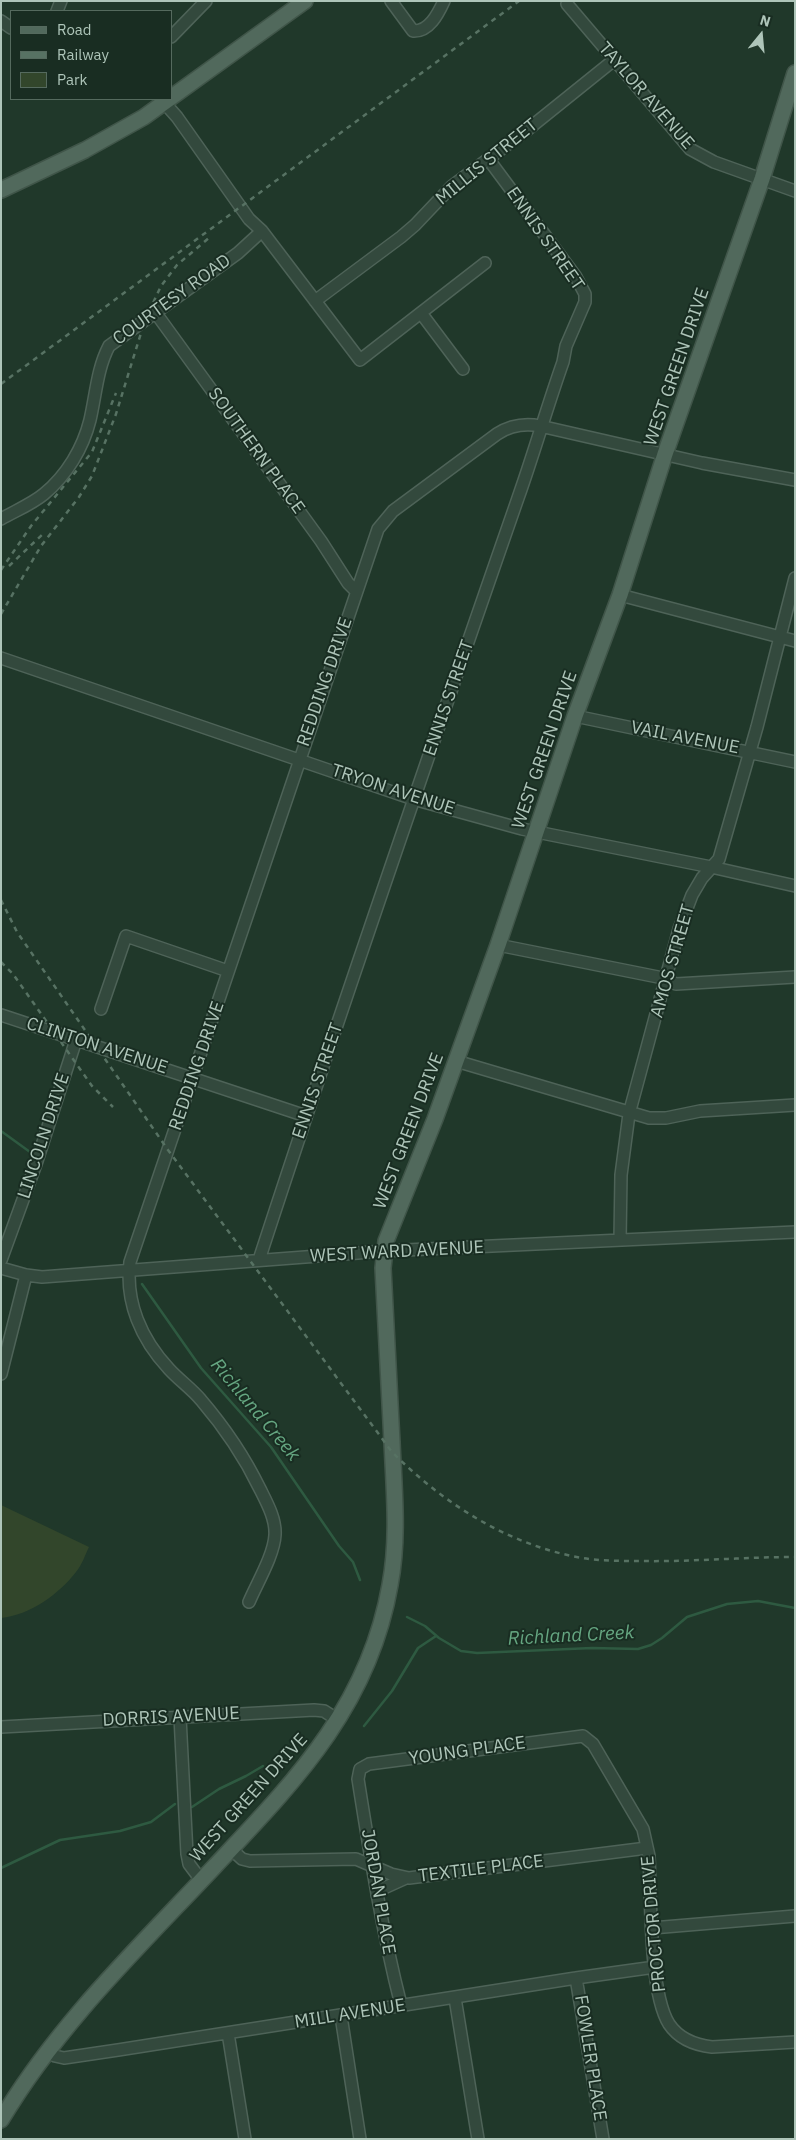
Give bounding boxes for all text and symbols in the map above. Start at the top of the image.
legend [10,10,172,100]
north arrow [736,10,786,60]
text: N [758,11,773,31]
text: Road [57,20,92,39]
street label: TAYLOR AVENUE [594,38,698,154]
text: Railway [57,45,109,64]
text: Park [57,70,87,89]
street label: MILLIS STREET [432,114,542,210]
street label: ENNIS STREET [501,183,589,295]
street label: COURTESY ROAD [109,250,235,350]
street label: WEST GREEN DRIVE [640,285,714,449]
street label: SOUTHERN PLACE [203,384,309,518]
street label: REDDING DRIVE [293,615,357,749]
street label: ENNIS STREET [419,637,479,759]
street label: WEST GREEN DRIVE [508,668,582,832]
street label: VAIL AVENUE [629,717,741,759]
street label: TRYON AVENUE [328,760,458,820]
street label: AMOS STREET [647,902,699,1020]
street label: REDDING DRIVE [165,999,229,1133]
street label: CLINTON AVENUE [24,1013,170,1079]
street label: ENNIS STREET [288,1020,348,1142]
street label: WEST GREEN DRIVE [369,1050,449,1212]
street label: LINCOLN DRIVE [14,1070,74,1202]
street label: WEST WARD AVENUE [309,1237,485,1267]
water label: Richland Creek [206,1354,304,1466]
water label: Richland Creek [507,1621,635,1651]
street label: DORRIS AVENUE [102,1703,240,1731]
street label: WEST GREEN DRIVE [186,1729,312,1867]
street label: YOUNG PLACE [407,1732,527,1770]
street label: JORDAN PLACE [356,1828,400,1956]
street label: TEXTILE PLACE [417,1851,545,1887]
street label: PROCTOR DRIVE [637,1855,671,1993]
street label: FOWLER PLACE [569,1994,611,2122]
street label: MILL AVENUE [293,1995,407,2033]

